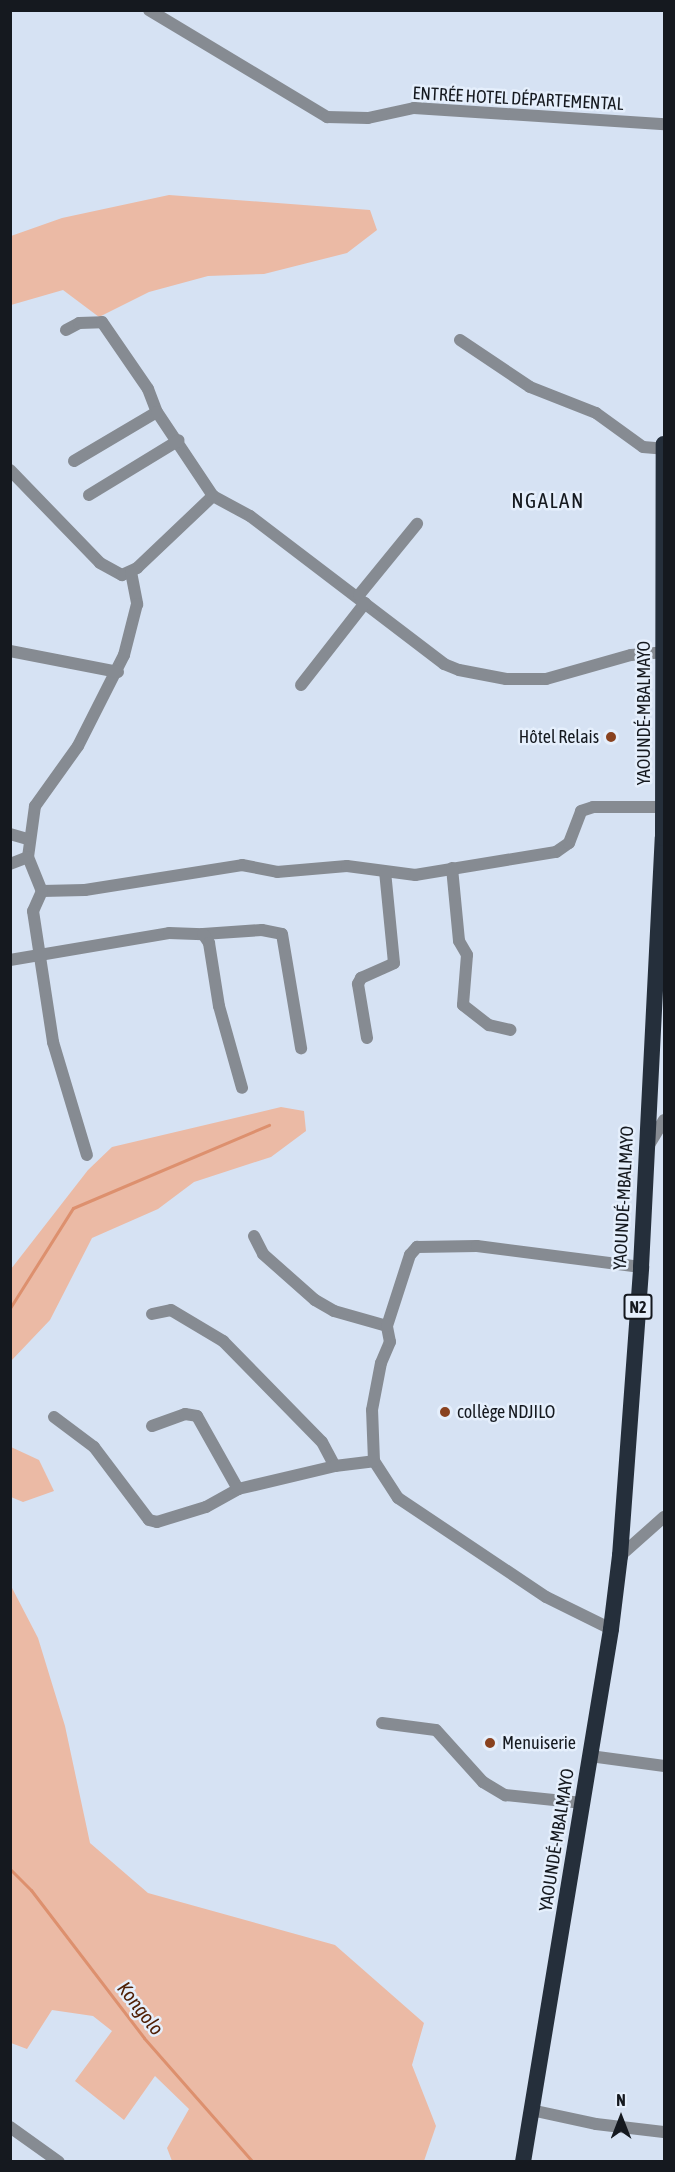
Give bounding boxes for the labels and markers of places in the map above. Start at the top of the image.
place label: Hôtel Relais [519,726,599,748]
marker: Hôtel Relais [604,730,618,744]
place label: collège NDJILO [457,1401,555,1423]
marker: collège NDJILO [438,1405,452,1419]
place label: Menuiserie [502,1732,576,1754]
marker: Menuiserie [483,1736,497,1750]

